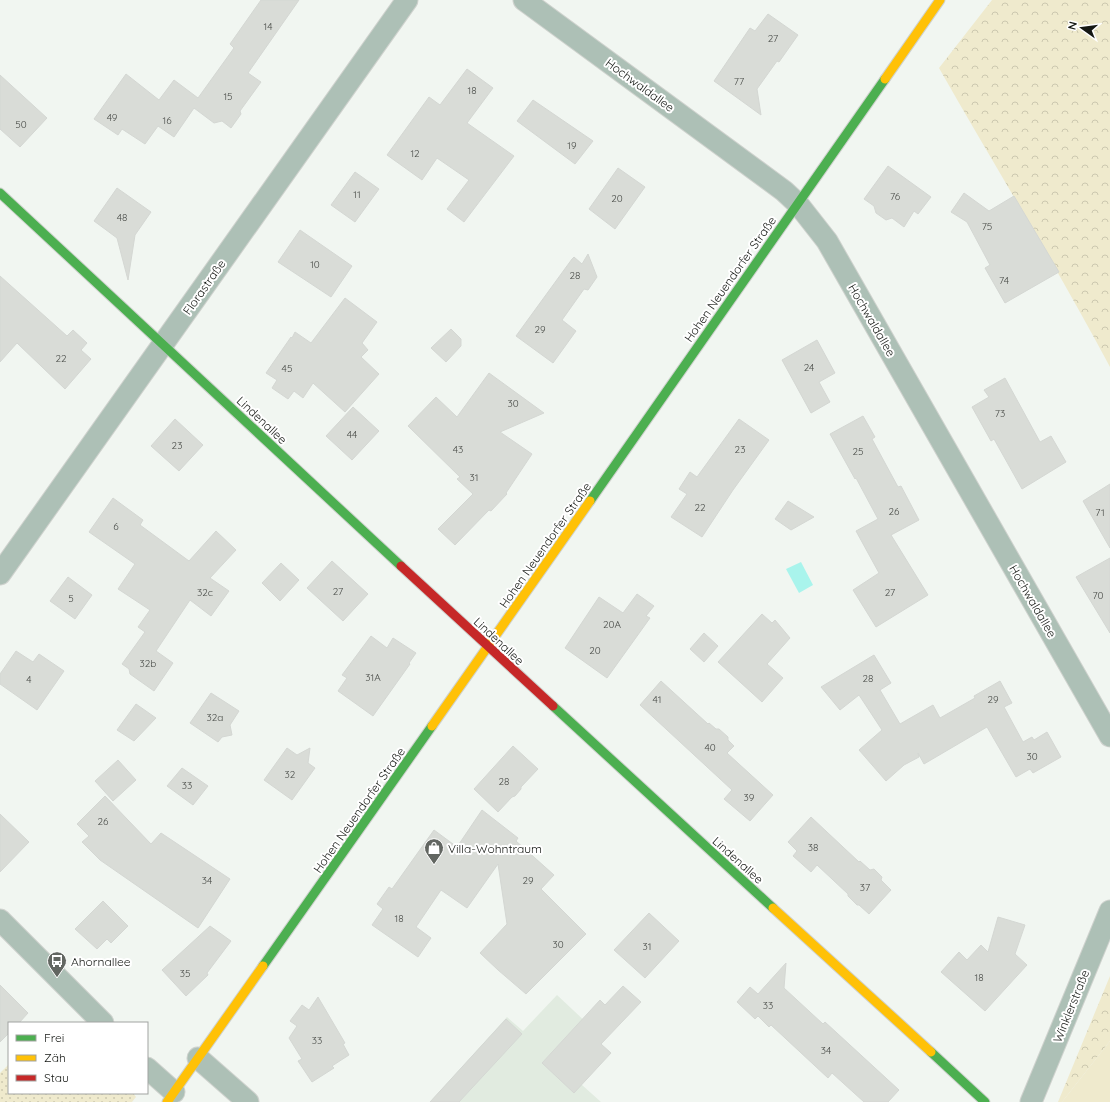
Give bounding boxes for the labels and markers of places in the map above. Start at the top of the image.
shop icon: Villa-Wohntraum [423,837,445,865]
place label: Villa-Wohntraum [448,841,542,856]
bus stop icon: Ahornallee [46,950,68,978]
place label: Ahornallee [71,954,131,969]

